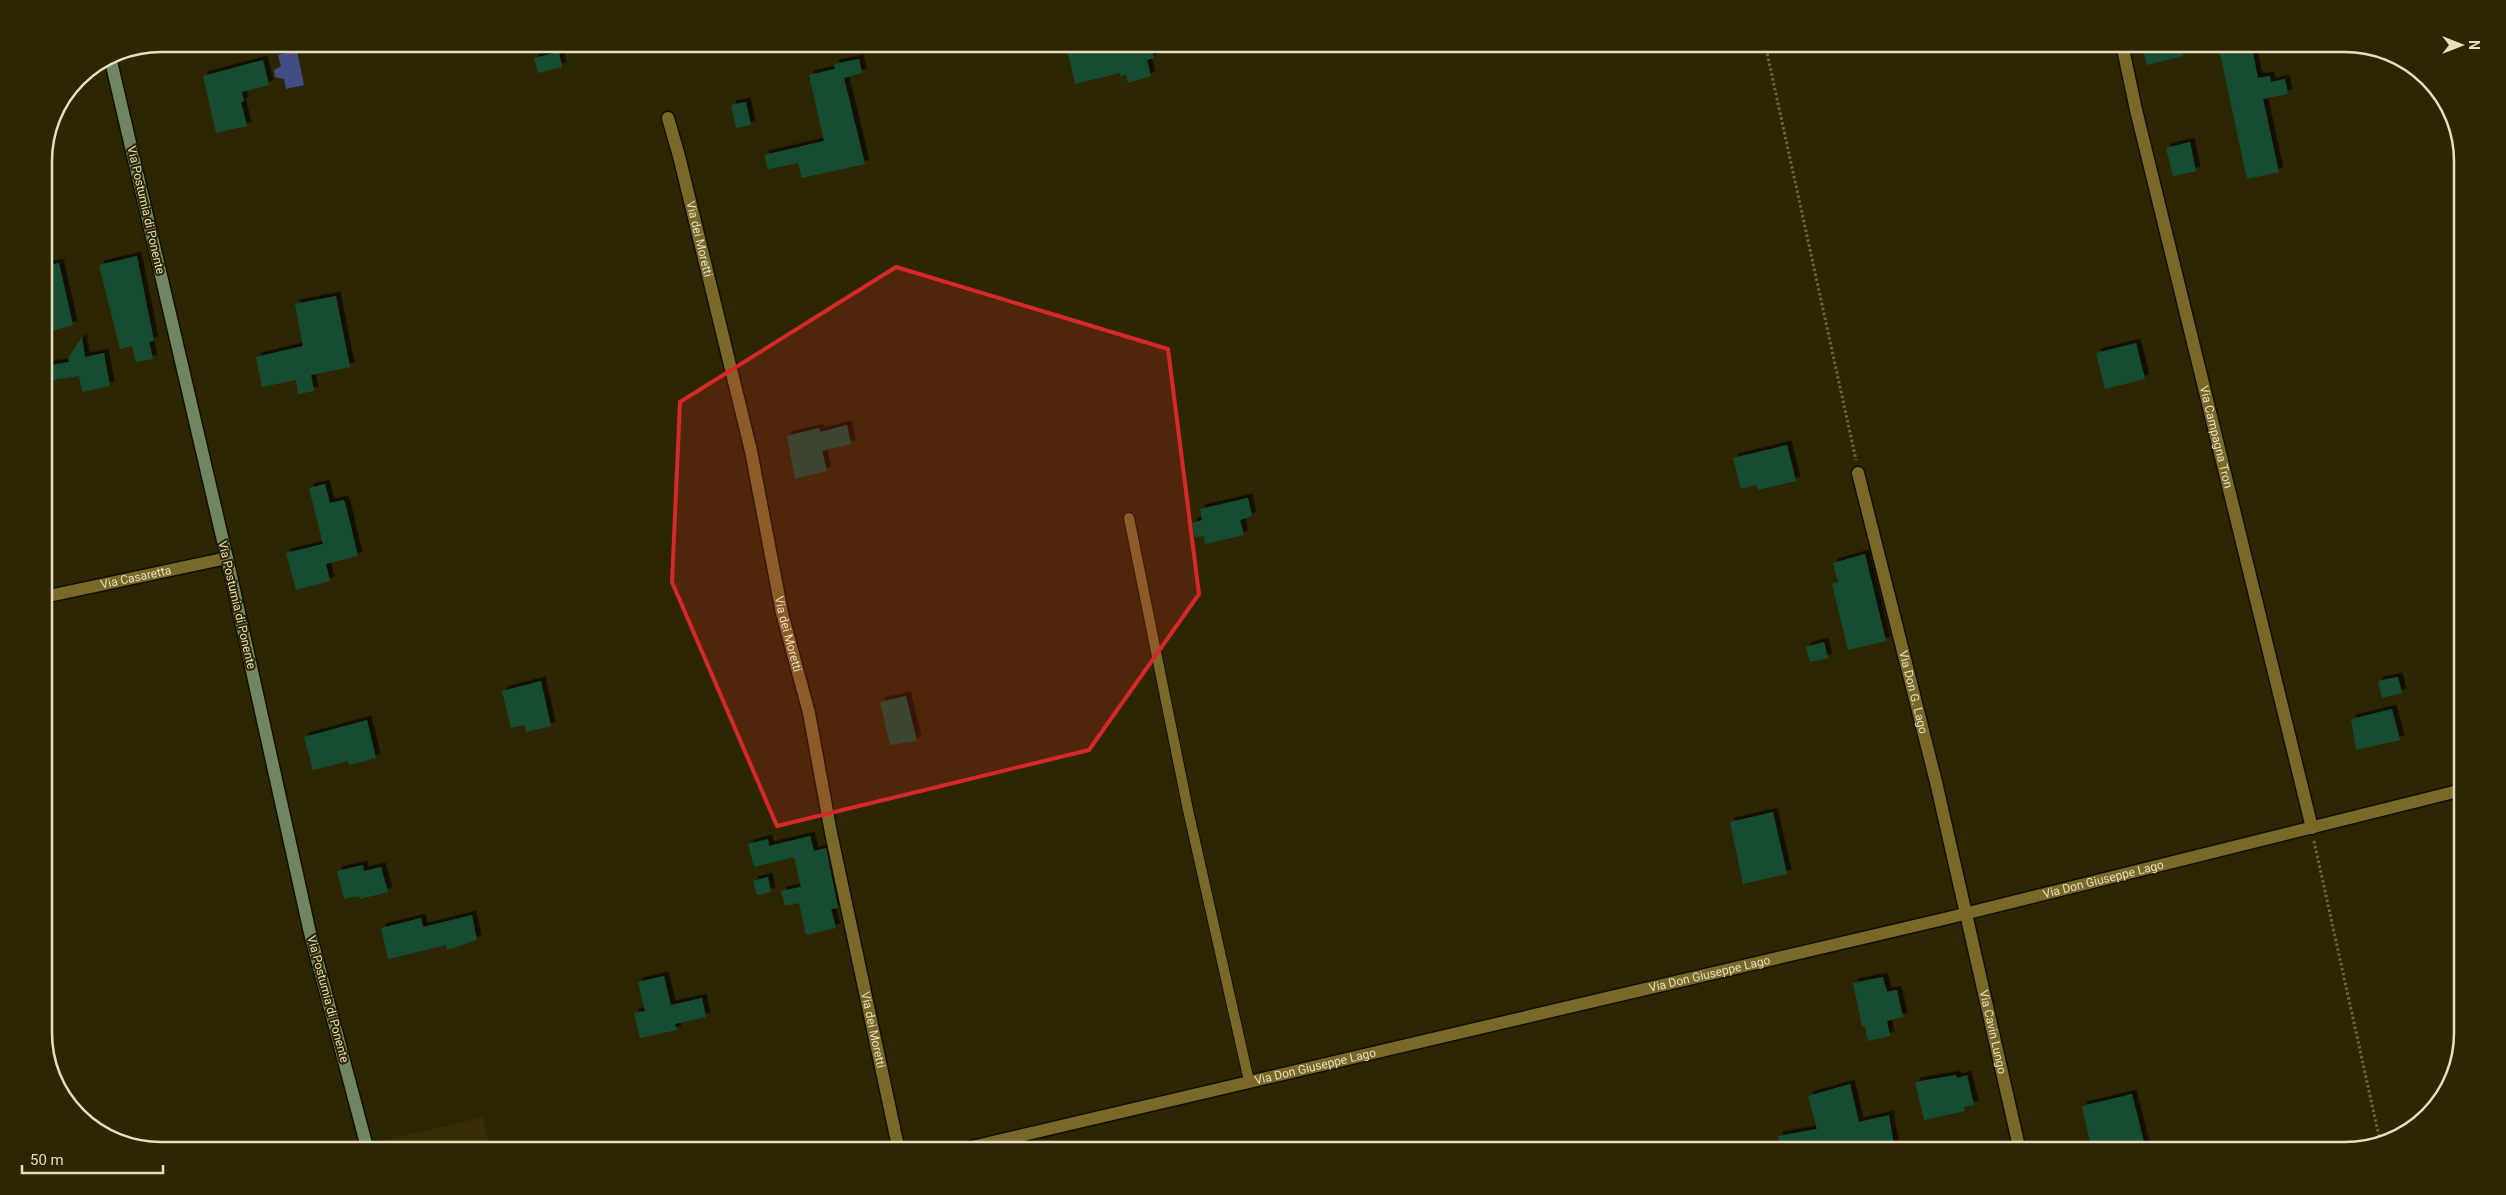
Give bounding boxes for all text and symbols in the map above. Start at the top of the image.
north arrow [2436,20,2486,70]
text: N [2466,40,2482,50]
street label: Via Postumia di Ponente [124,145,168,275]
street label: Via dei Moretti [683,200,715,278]
street label: Via Campagna Tron [2197,384,2235,490]
street label: Via Postumia di Ponente [215,540,259,670]
street label: Via Casaretta [99,563,173,592]
street label: Via dei Moretti [772,595,805,673]
street label: Via Don G. Lago [1896,649,1931,735]
street label: Via Don Giuseppe Lago [2041,857,2165,901]
street label: Via Postumia di Ponente [304,934,352,1064]
street label: Via Don Giuseppe Lago [1647,953,1772,995]
street label: Via Cavin Lungo [1977,989,2009,1075]
street label: Via dei Moretti [858,990,888,1069]
street label: Via Don Giuseppe Lago [1253,1045,1377,1087]
scale bar [22,1142,164,1174]
text: 50 m [30,1151,64,1169]

